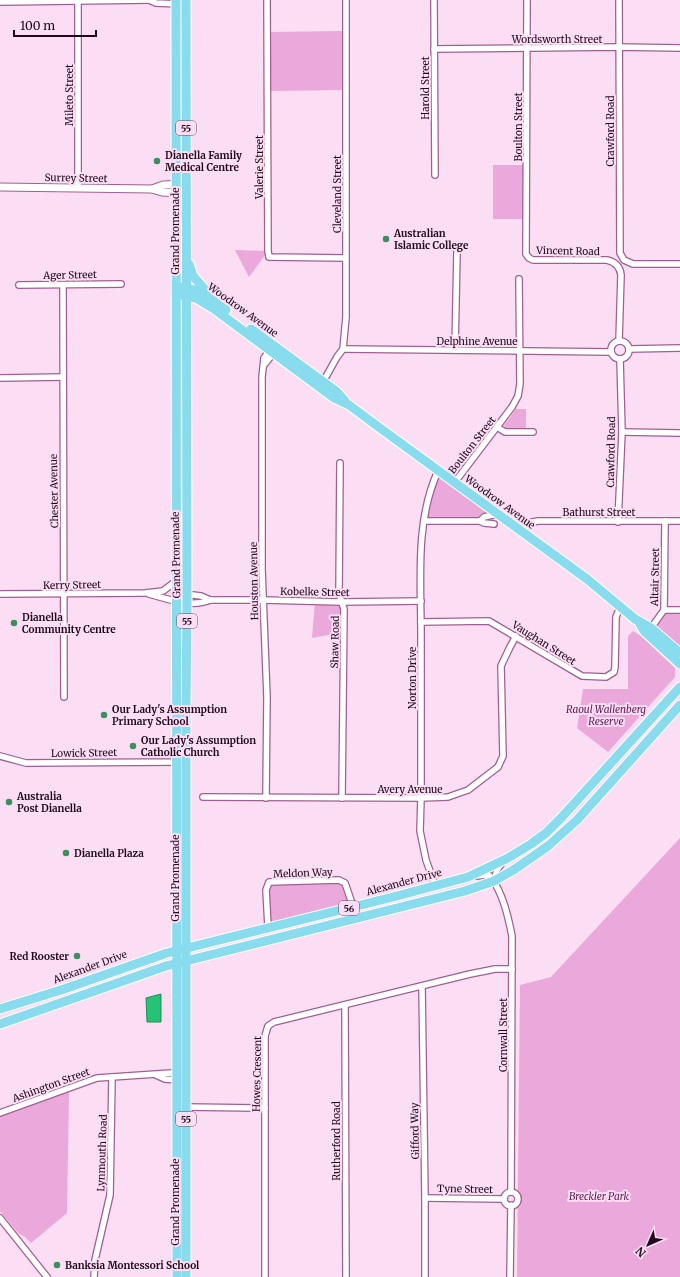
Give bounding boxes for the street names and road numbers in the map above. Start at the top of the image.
street label: Wordsworth Street [511,33,602,46]
street label: Harold Street [419,56,432,120]
street label: Mileto Street [63,64,76,126]
street label: Boulton Street [512,92,525,162]
street label: Crawford Road [604,96,617,166]
road number: 55 [176,121,196,135]
street label: Valerie Street [253,135,266,200]
street label: Cleveland Street [331,155,344,233]
street label: Surrey Street [44,171,108,185]
street label: Grand Promenade [169,188,182,274]
street label: Vincent Road [535,244,600,258]
street label: Ager Street [42,268,97,282]
street label: Woodrow Avenue [205,280,281,340]
street label: Delphine Avenue [436,335,518,348]
street label: Boulton Street [446,414,498,476]
street label: Crawford Road [604,416,618,488]
street label: Chester Avenue [47,454,61,528]
street label: Woodrow Avenue [462,472,538,532]
street label: Bathurst Street [563,506,636,519]
street label: Grand Promenade [169,511,183,599]
street label: Houston Avenue [247,542,261,620]
street label: Altair Street [648,548,662,607]
street label: Kerry Street [43,578,101,592]
street label: Kobelke Street [280,585,350,599]
road number: 55 [177,614,197,628]
street label: Shaw Road [328,615,342,669]
street label: Vaughan Street [509,618,578,668]
street label: Norton Drive [406,647,419,709]
street label: Lowick Street [51,746,117,760]
street label: Avery Avenue [376,783,443,796]
street label: Grand Promenade [169,835,182,921]
street label: Meldon Way [273,865,333,881]
street label: Alexander Drive [364,866,443,899]
road number: 56 [339,901,359,915]
street label: Alexander Drive [50,948,129,987]
street label: Cornwall Street [497,998,510,1072]
street label: Howes Crescent [250,1036,264,1112]
street label: Ashington Street [10,1065,92,1105]
street label: Rutherford Road [330,1101,343,1181]
street label: Gifford Way [408,1102,422,1160]
road number: 55 [176,1112,196,1126]
street label: Lynmouth Road [94,1114,110,1192]
street label: Grand Promenade [169,1159,182,1245]
street label: Tyne Street [437,1182,493,1196]

